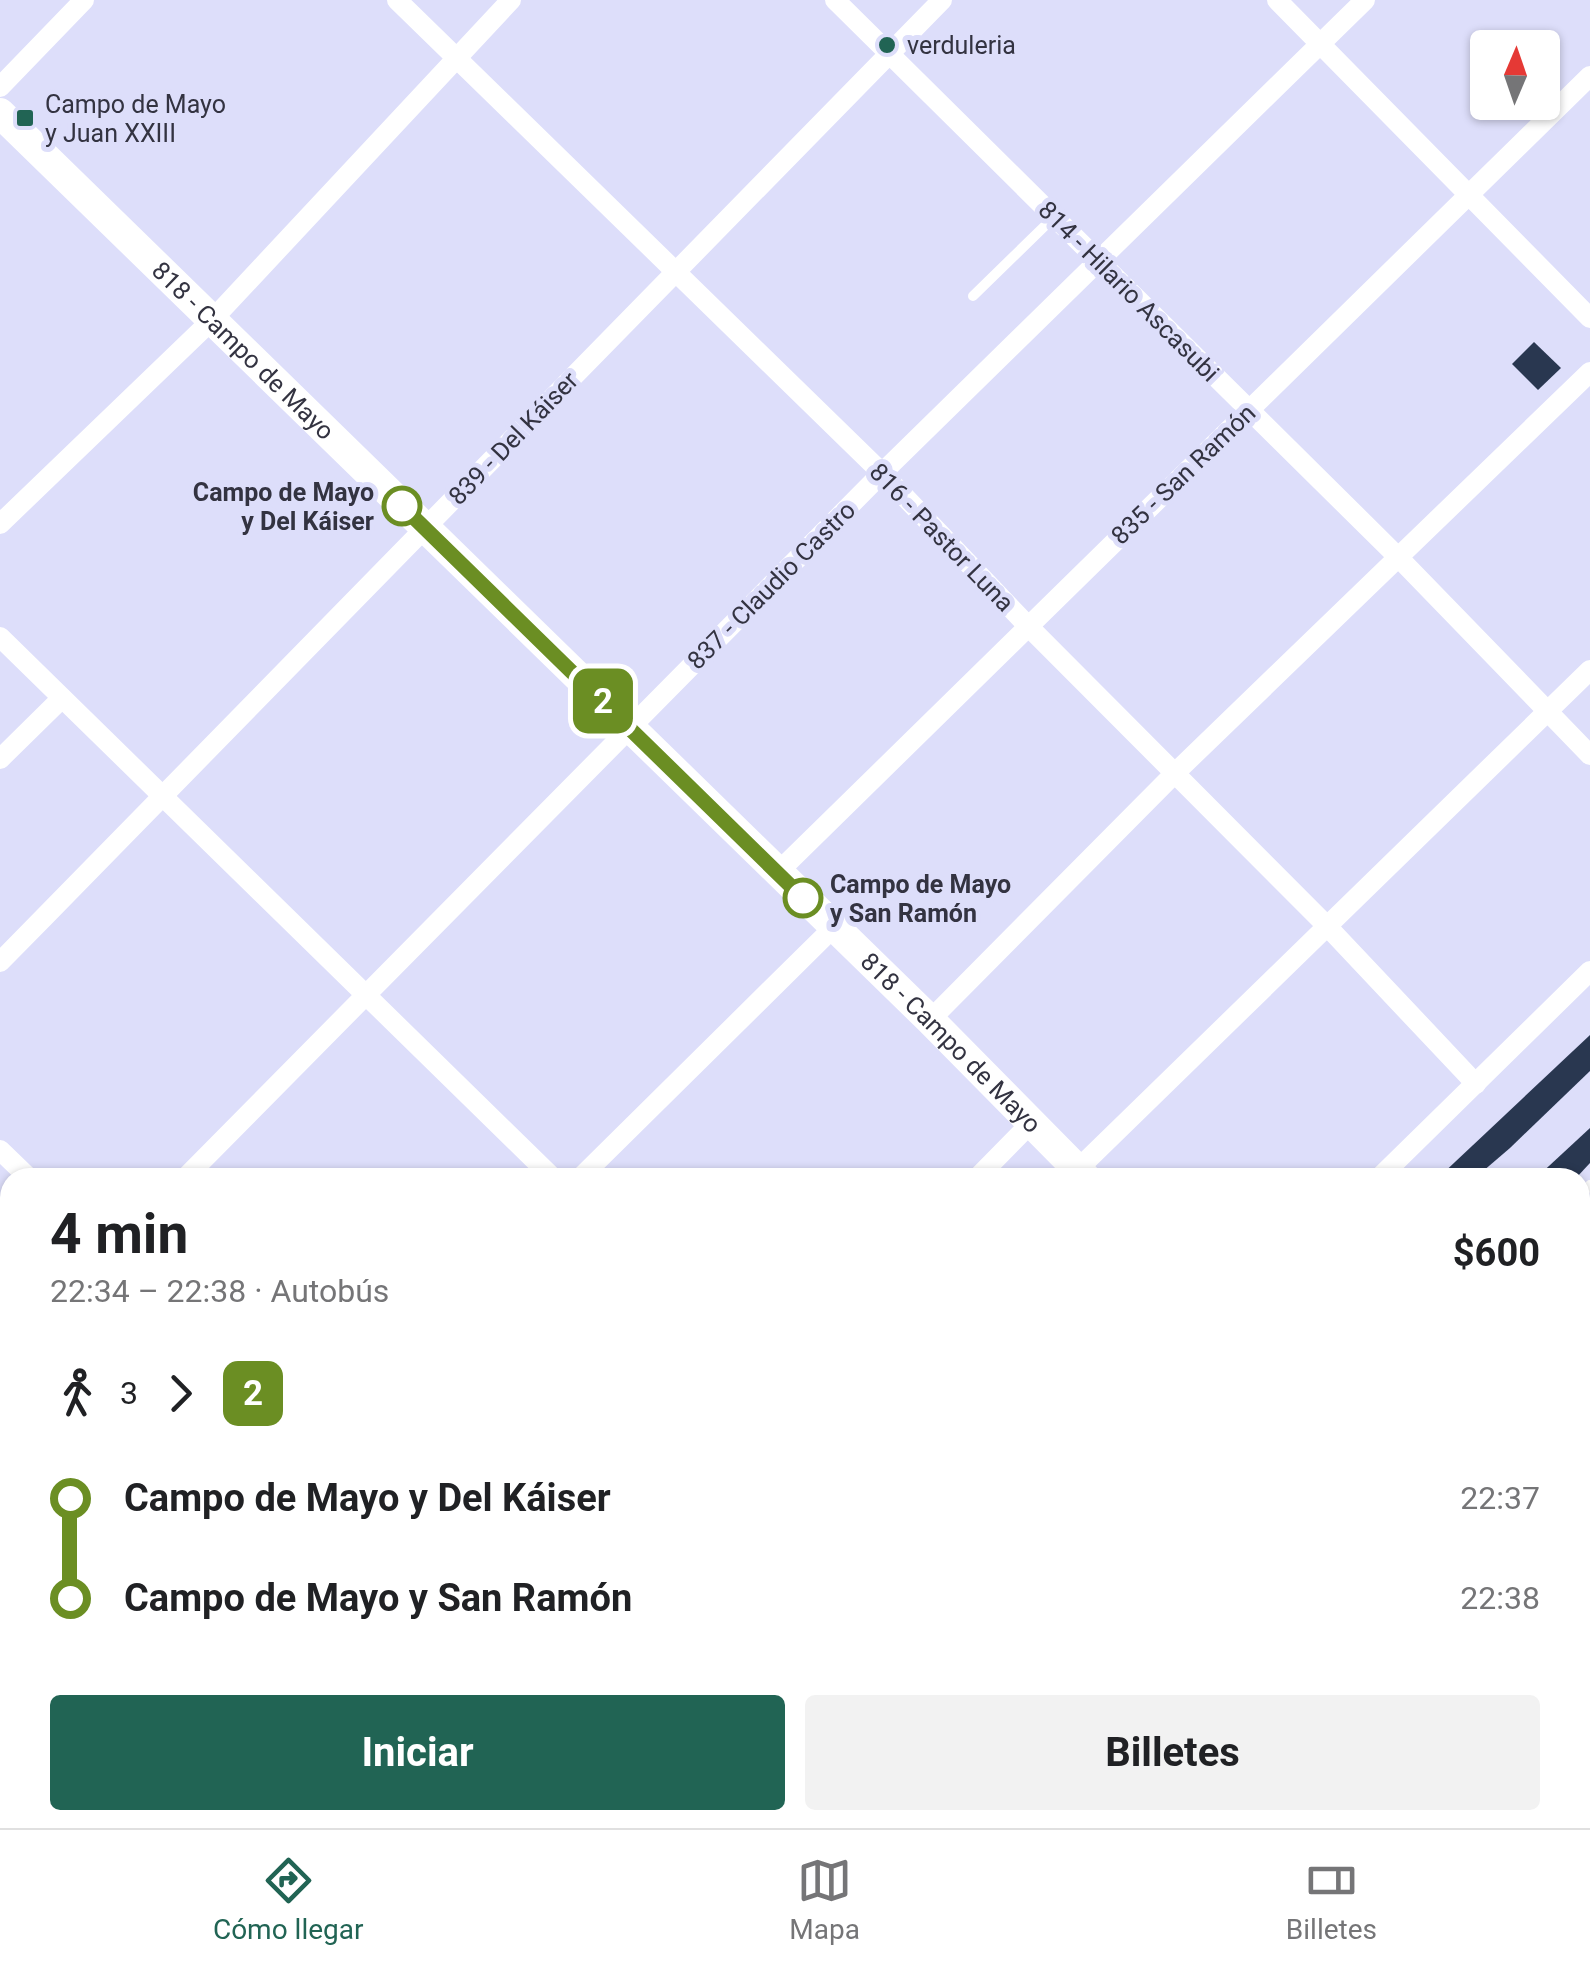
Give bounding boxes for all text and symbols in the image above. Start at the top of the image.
north arrow [1470,30,1560,120]
map controls [1470,30,1560,120]
place label: verduleria [907,31,1016,60]
marker: verduleria [876,34,898,56]
place label: Campo de Mayo y Juan XXIII [45,90,226,148]
marker: Campo de Mayo y Juan XXIII [14,107,36,129]
street label: 814 - Hilario Ascasubi [1033,195,1225,387]
street label: 818 - Campo de Mayo [146,256,340,446]
street label: 839 - Del Káiser [443,366,584,511]
street label: 835 - San Ramón [1105,398,1261,550]
street label: 816 - Pastor Luna [864,457,1020,617]
place label: Campo de Mayo y Del Káiser [193,478,374,536]
marker: Campo de Mayo y Del Káiser [383,487,421,525]
street label: 837 - Claudio Castro [681,495,861,675]
line badge: 2 [570,668,636,734]
text: 2 [593,681,613,722]
place label: Campo de Mayo y San Ramón [830,870,1011,928]
marker: Campo de Mayo y San Ramón [784,879,822,917]
street label: 818 - Campo de Mayo [855,947,1047,1139]
text: 4 min [50,1202,188,1266]
text: $600 [1453,1231,1540,1275]
text: 22:34 – 22:38 · Autobús [50,1272,389,1310]
icon: walk [50,1366,105,1421]
icon: forward [153,1366,208,1421]
text: 2 [243,1373,263,1414]
text: 3 [120,1374,138,1412]
text: Campo de Mayo y Del Káiser [124,1476,611,1520]
text: 22:37 [1460,1479,1540,1517]
text: Campo de Mayo y San Ramón [124,1576,632,1620]
text: 22:38 [1460,1579,1540,1617]
button: Iniciar [50,1695,785,1810]
button: Billetes [805,1695,1540,1810]
tab: Cómo llegar [213,1853,364,1946]
tab: Mapa [789,1853,860,1946]
tab: Billetes [1286,1853,1377,1946]

